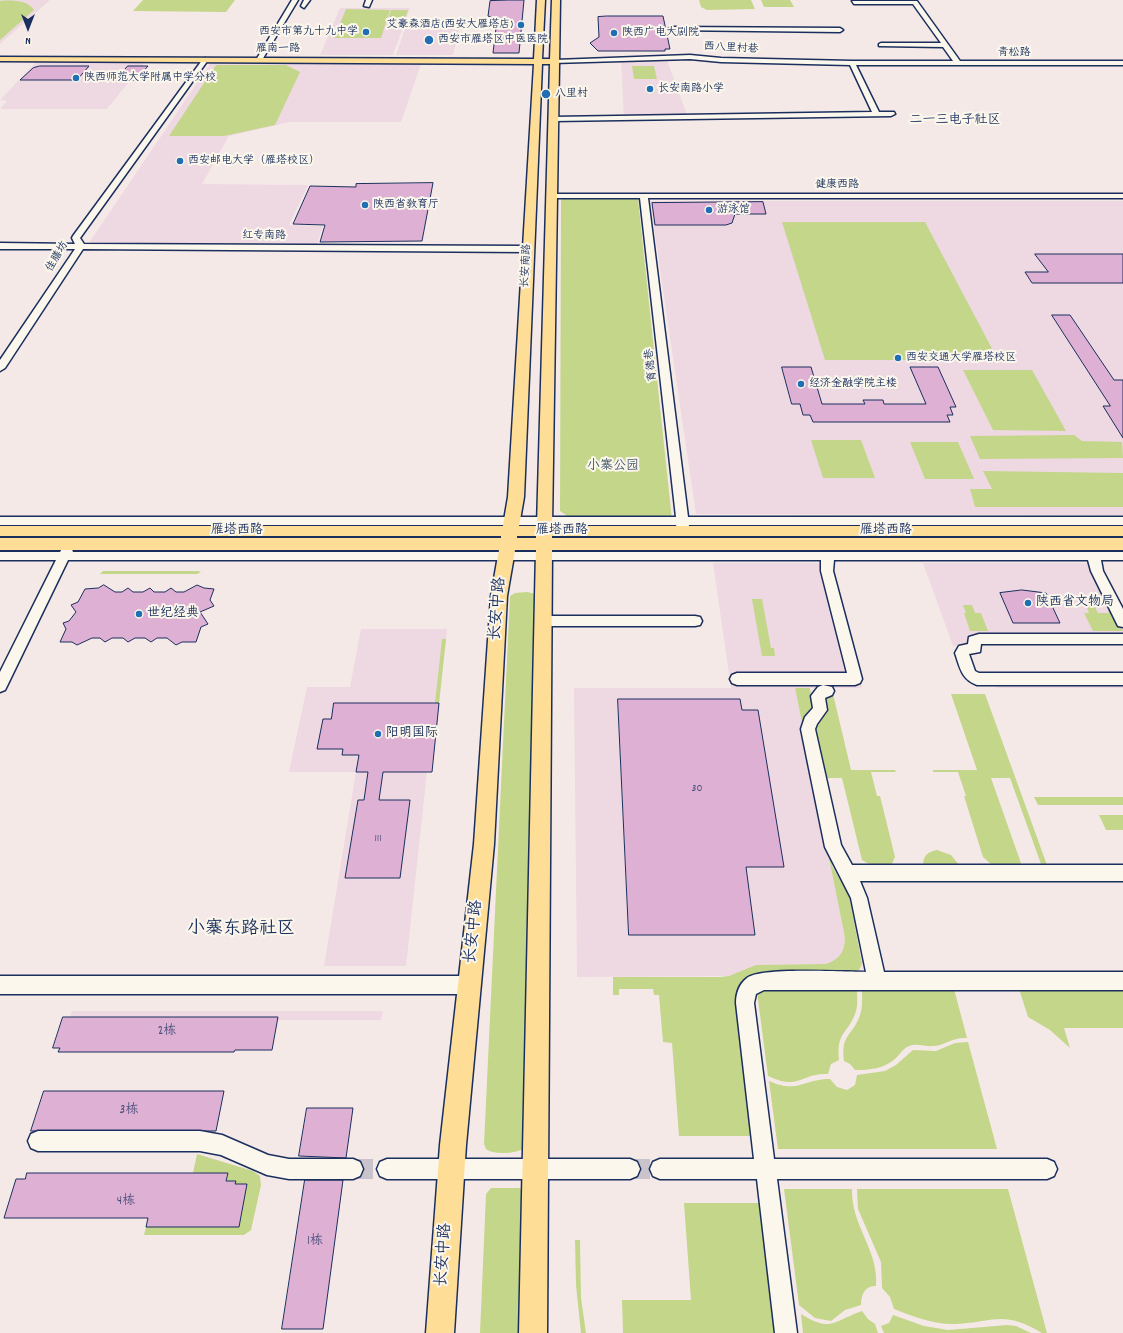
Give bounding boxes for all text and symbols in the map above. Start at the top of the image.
north arrow [8,8,48,48]
place label: 艾豪森酒店(西安大雁塔店) [387,18,513,32]
marker: 艾豪森酒店(西安大雁塔店) [516,20,526,30]
place label: 西安市第九十九中学 [259,25,358,39]
place label: 陕西广电大剧院 [622,26,699,40]
marker: 西安市第九十九中学 [361,27,371,37]
marker: 陕西广电大剧院 [609,28,619,38]
text: N [25,32,31,48]
place label: 西安市雁塔区中医医院 [438,33,548,47]
marker: 西安市雁塔区中医医院 [423,34,435,46]
street label: 西八里村巷 [703,41,759,57]
street label: 雁南一路 [256,42,300,56]
street label: 青松路 [998,46,1030,60]
place label: 陕西师范大学附属中学分校 [84,71,216,85]
marker: 陕西师范大学附属中学分校 [71,73,81,83]
place label: 长安南路小学 [658,82,724,96]
marker: 长安南路小学 [645,84,655,94]
place label: 八里村 [555,87,588,101]
marker: 八里村 [540,88,552,100]
district label: 二一三电子社区 [910,113,1000,129]
place label: 西安邮电大学（雁塔校区） [188,154,320,168]
marker: 西安邮电大学（雁塔校区） [175,156,185,166]
street label: 健康西路 [815,178,859,192]
place label: 陕西省教育厅 [373,198,439,212]
marker: 陕西省教育厅 [360,200,370,210]
place label: 游泳馆 [717,203,750,217]
marker: 游泳馆 [704,205,714,215]
street label: 红专南路 [242,229,286,243]
street label: 佳膳坊 [44,239,72,275]
street label: 长安南路 [519,244,535,288]
street label: 育德巷 [643,348,661,382]
place label: 西安交通大学雁塔校区 [906,351,1016,365]
marker: 西安交通大学雁塔校区 [893,353,903,363]
place label: 经济金融学院主楼 [809,377,897,391]
marker: 经济金融学院主楼 [796,379,806,389]
park label: 小寨公园 [587,459,639,475]
street label: 雁塔西路 [211,523,263,539]
street label: 雁塔西路 [536,523,588,539]
street label: 雁塔西路 [860,523,912,539]
street label: 长安中路 [487,576,511,642]
place label: 陕西省文物局 [1036,595,1114,611]
marker: 陕西省文物局 [1023,598,1033,608]
place label: 世纪经典 [147,606,199,622]
marker: 世纪经典 [134,609,144,619]
place label: 阳明国际 [386,726,438,742]
marker: 阳明国际 [373,729,383,739]
house number: 30 [692,782,702,796]
house number: 111 [374,832,382,846]
street label: 长安中路 [462,899,488,965]
district label: 小寨东路社区 [187,920,295,942]
house number: 2栋 [158,1024,176,1040]
house number: 3栋 [120,1103,138,1119]
house number: 4栋 [117,1194,135,1210]
street label: 长安中路 [433,1222,457,1288]
house number: 1栋 [307,1234,323,1250]

